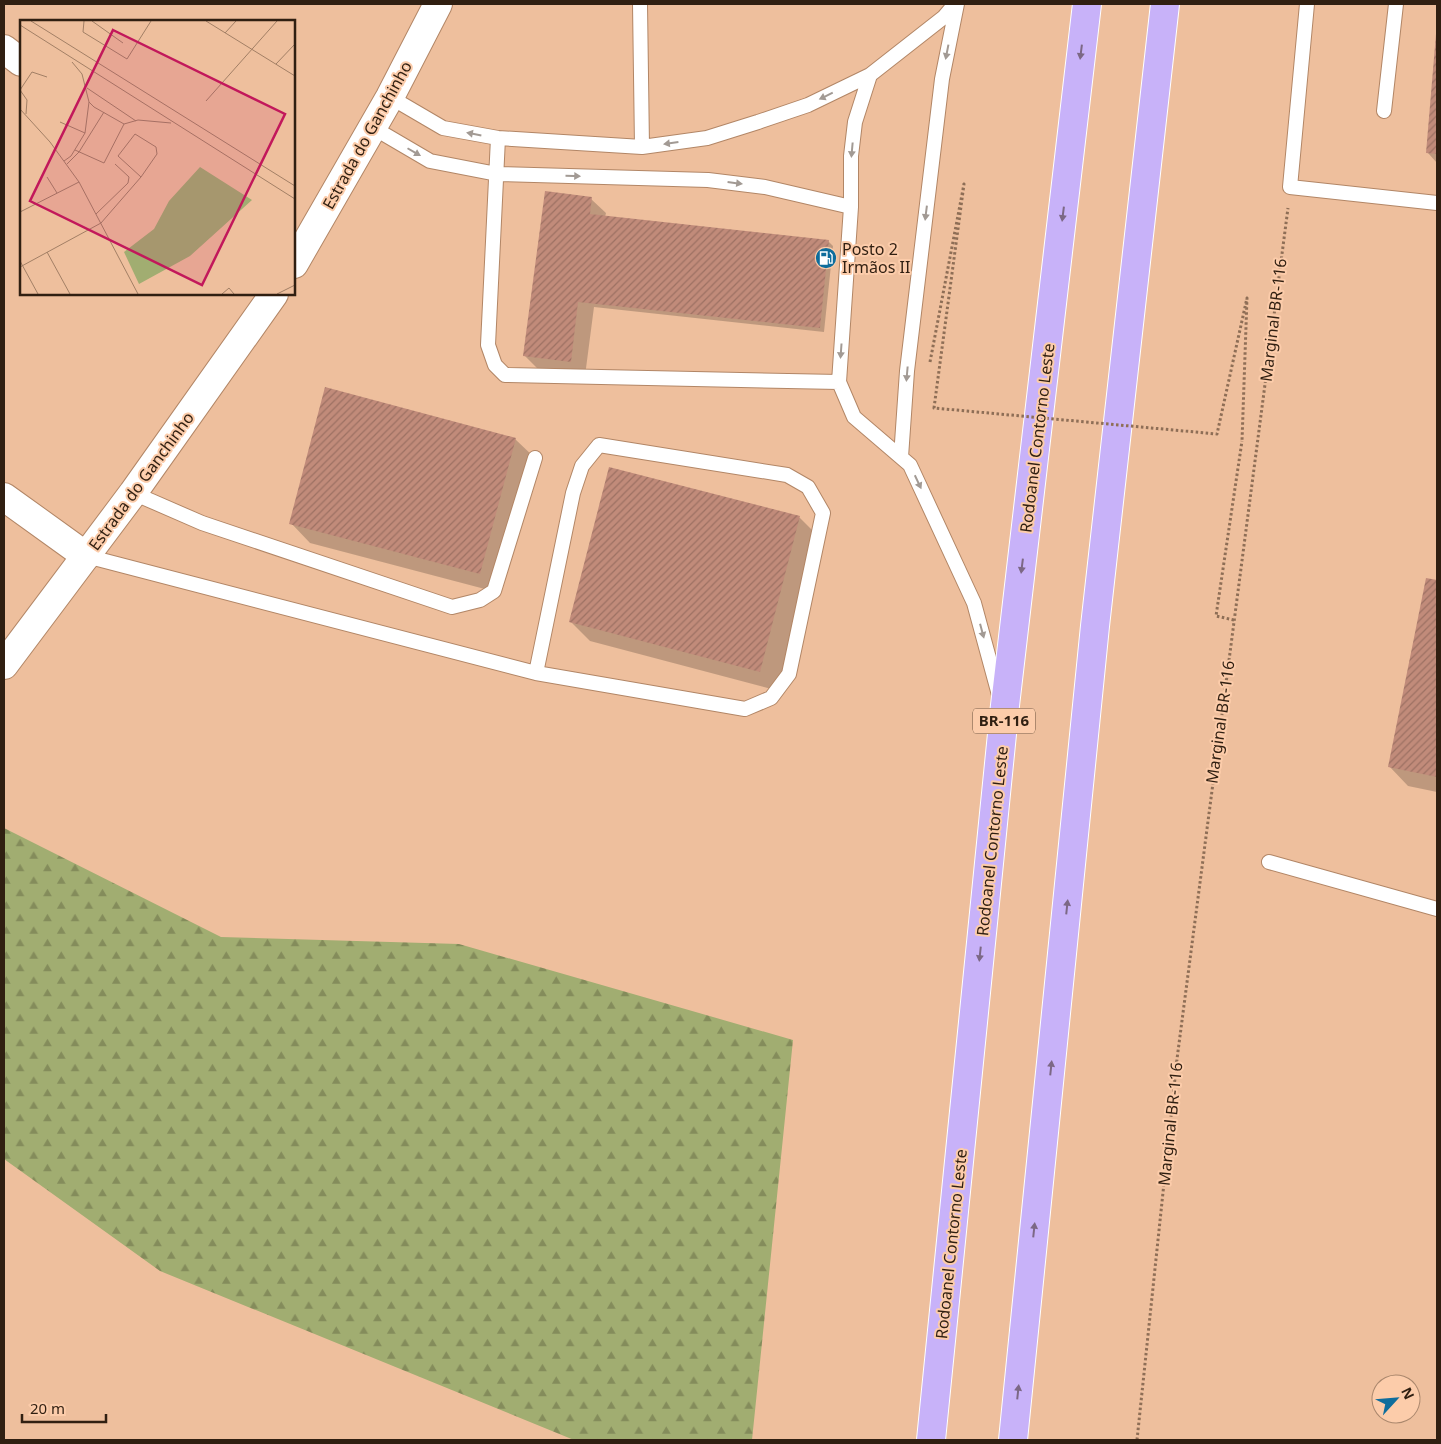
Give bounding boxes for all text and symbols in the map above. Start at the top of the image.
inset map [20,20,295,295]
one-way arrow [943,44,951,60]
one-way arrow [1077,44,1085,60]
street label: Estrada do Ganchinho [317,57,417,213]
one-way arrow [819,92,833,100]
one-way arrow [466,129,482,137]
one-way arrow [663,139,679,147]
one-way arrow [848,142,856,158]
one-way arrow [408,147,421,156]
one-way arrow [565,173,581,181]
one-way arrow [728,179,744,187]
one-way arrow [922,205,930,221]
one-way arrow [1059,206,1067,222]
place label: Posto 2 Irmãos II [842,238,910,278]
fuel station icon: Posto 2 Irmãos II [814,246,838,270]
street label: Marginal BR-116 [1255,257,1291,383]
street label: Rodoanel Contorno Leste [1014,342,1060,534]
one-way arrow [836,343,844,359]
one-way arrow [903,366,911,382]
street label: Estrada do Ganchinho [83,407,199,555]
one-way arrow [913,475,922,490]
one-way arrow [1018,559,1026,575]
one-way arrow [978,624,986,639]
street label: Marginal BR-116 [1200,659,1240,785]
road number: BR-116 [973,708,1035,734]
street label: Rodoanel Contorno Leste [971,745,1013,937]
one-way arrow [1063,898,1071,914]
one-way arrow [976,946,984,962]
one-way arrow [1047,1060,1055,1076]
street label: Marginal BR-116 [1153,1061,1187,1187]
street label: Rodoanel Contorno Leste [930,1148,972,1340]
one-way arrow [1031,1222,1039,1238]
north arrow [1371,1374,1421,1424]
one-way arrow [1014,1383,1022,1399]
text: N [1397,1384,1419,1402]
scale bar [22,1392,106,1424]
text: 20 m [30,1398,65,1418]

